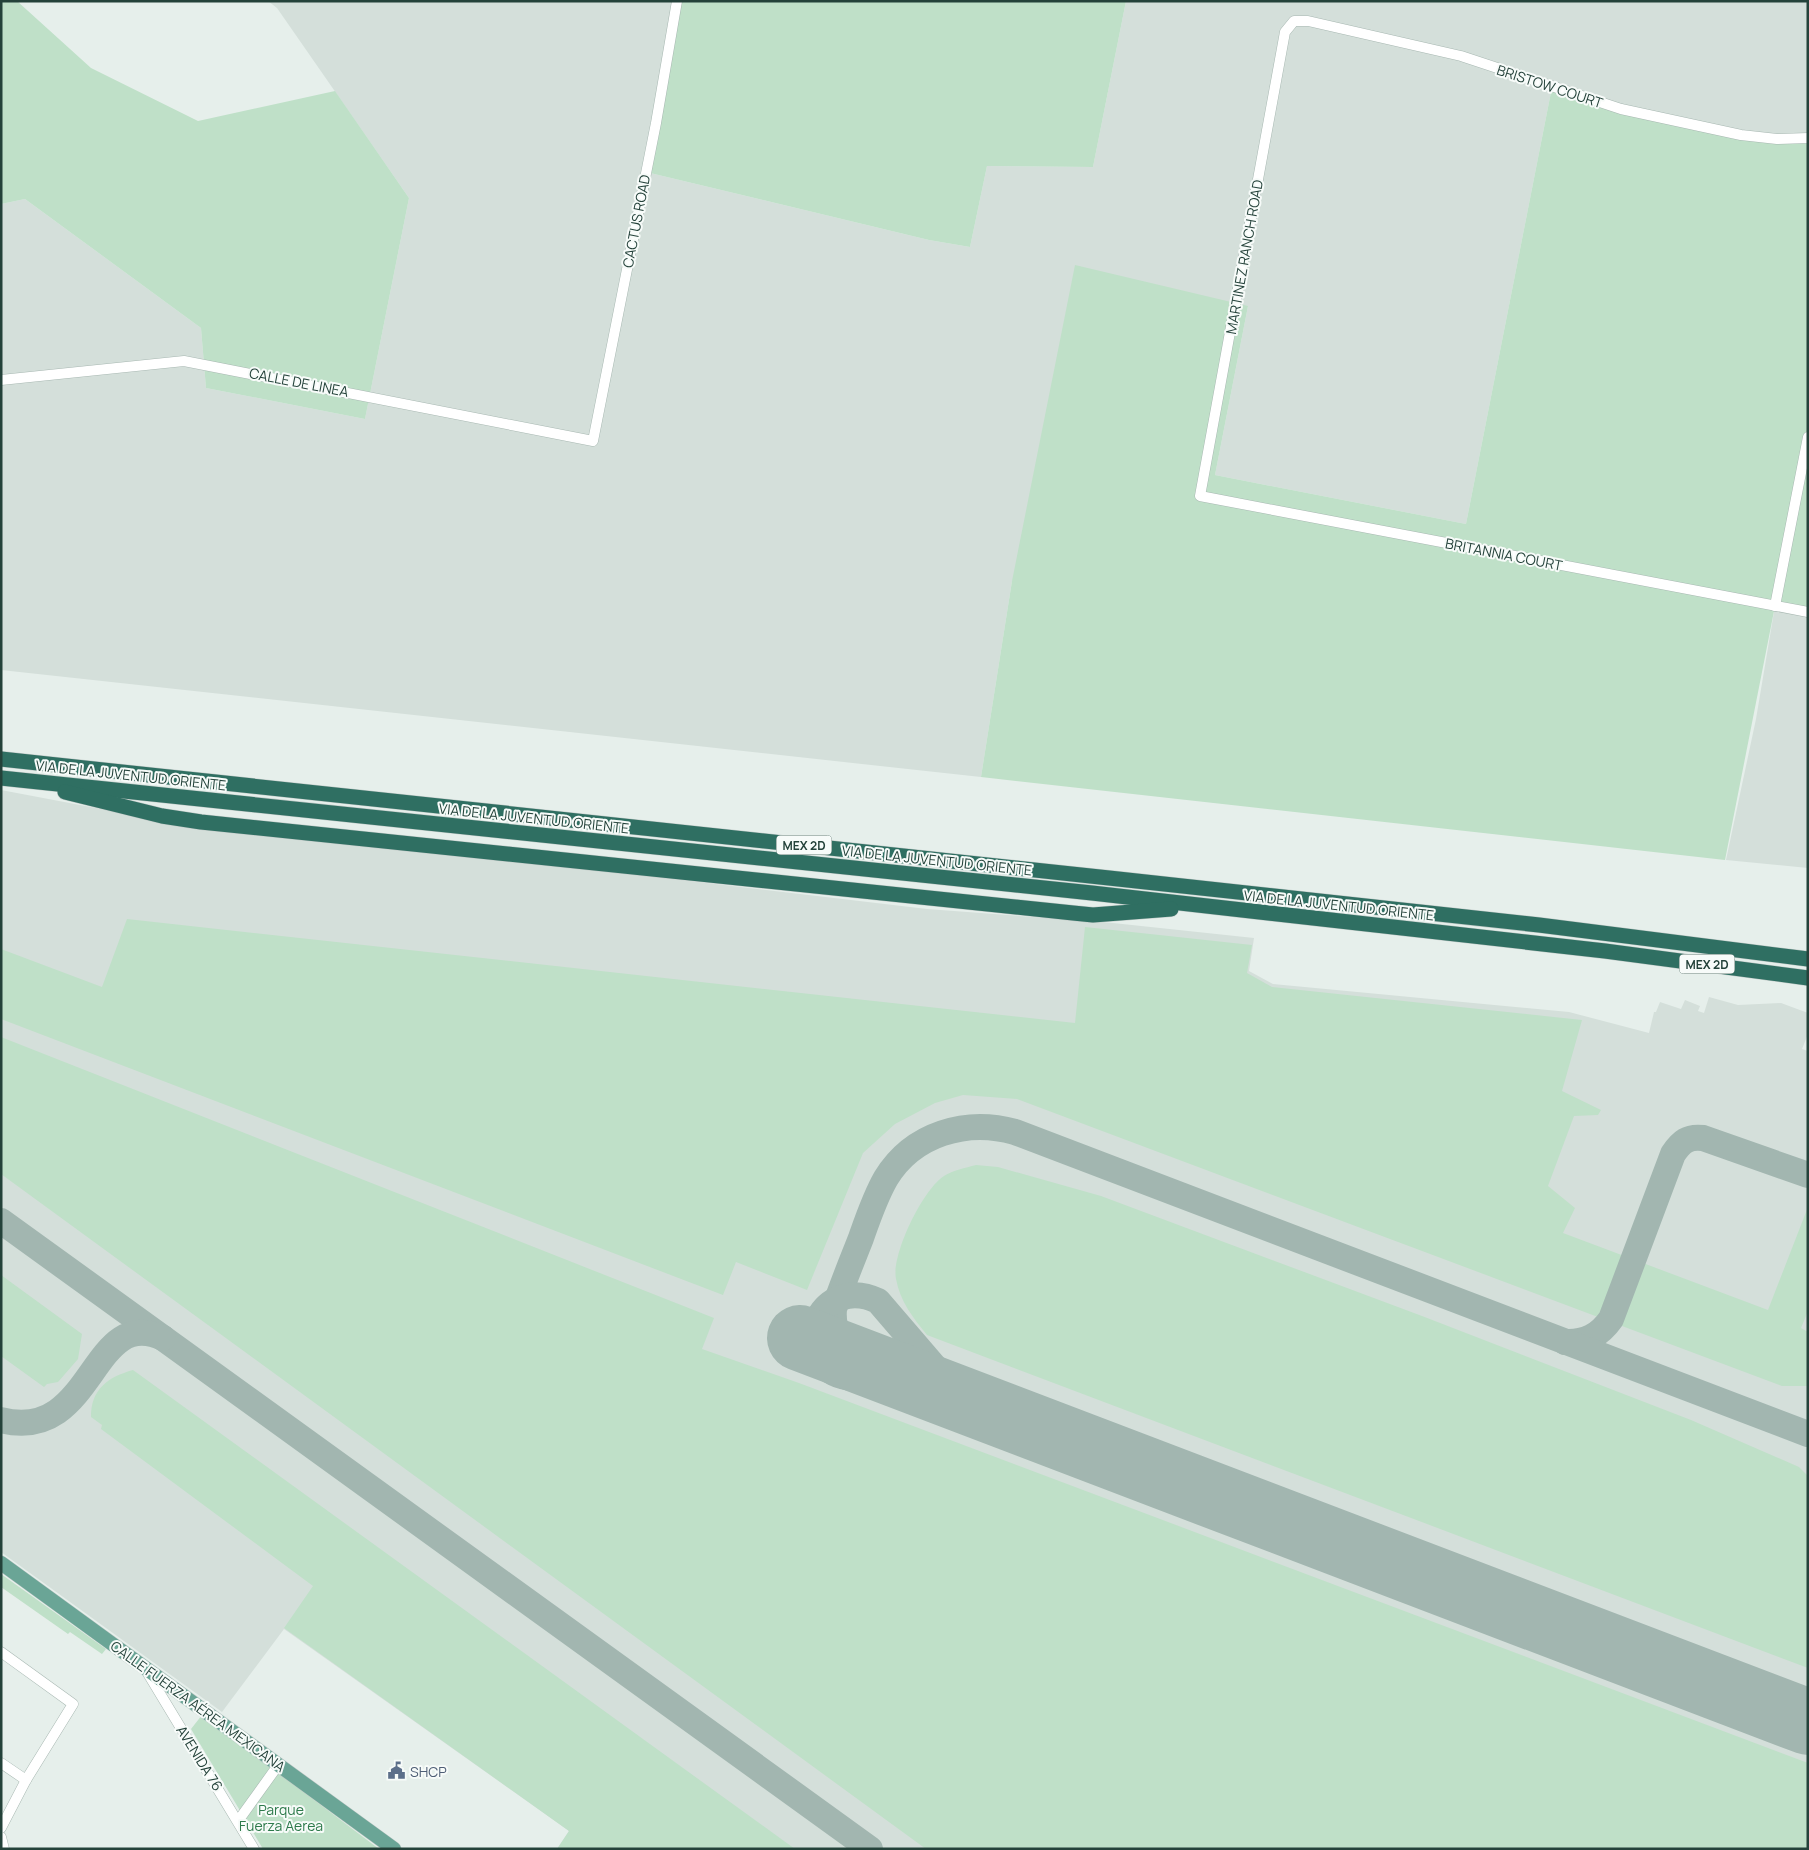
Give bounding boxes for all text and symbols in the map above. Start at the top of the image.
street label: BRISTOW COURT [1495,60,1606,112]
street label: CACTUS ROAD [618,173,654,269]
street label: MARTINEZ RANCH ROAD [1221,178,1267,336]
street label: CALLE DE LINEA [248,363,350,401]
street label: BRITANNIA COURT [1444,533,1565,575]
street label: VIA DE LA JUVENTUD ORIENTE [35,756,227,794]
street label: VIA DE LA JUVENTUD ORIENTE [438,799,630,837]
road number: MEX 2D [776,836,832,854]
street label: VIA DE LA JUVENTUD ORIENTE [841,841,1033,879]
street label: VIA DE LA JUVENTUD ORIENTE [1243,886,1435,924]
road number: MEX 2D [1680,954,1734,974]
street label: CALLE FUERZA AÉREA MEXICANA [107,1636,289,1776]
street label: AVENIDA 76 [172,1722,228,1794]
public building icon: SHCP [386,1761,406,1781]
place label: SHCP [410,1762,447,1781]
park label: Parque Fuerza Aerea [239,1800,323,1835]

